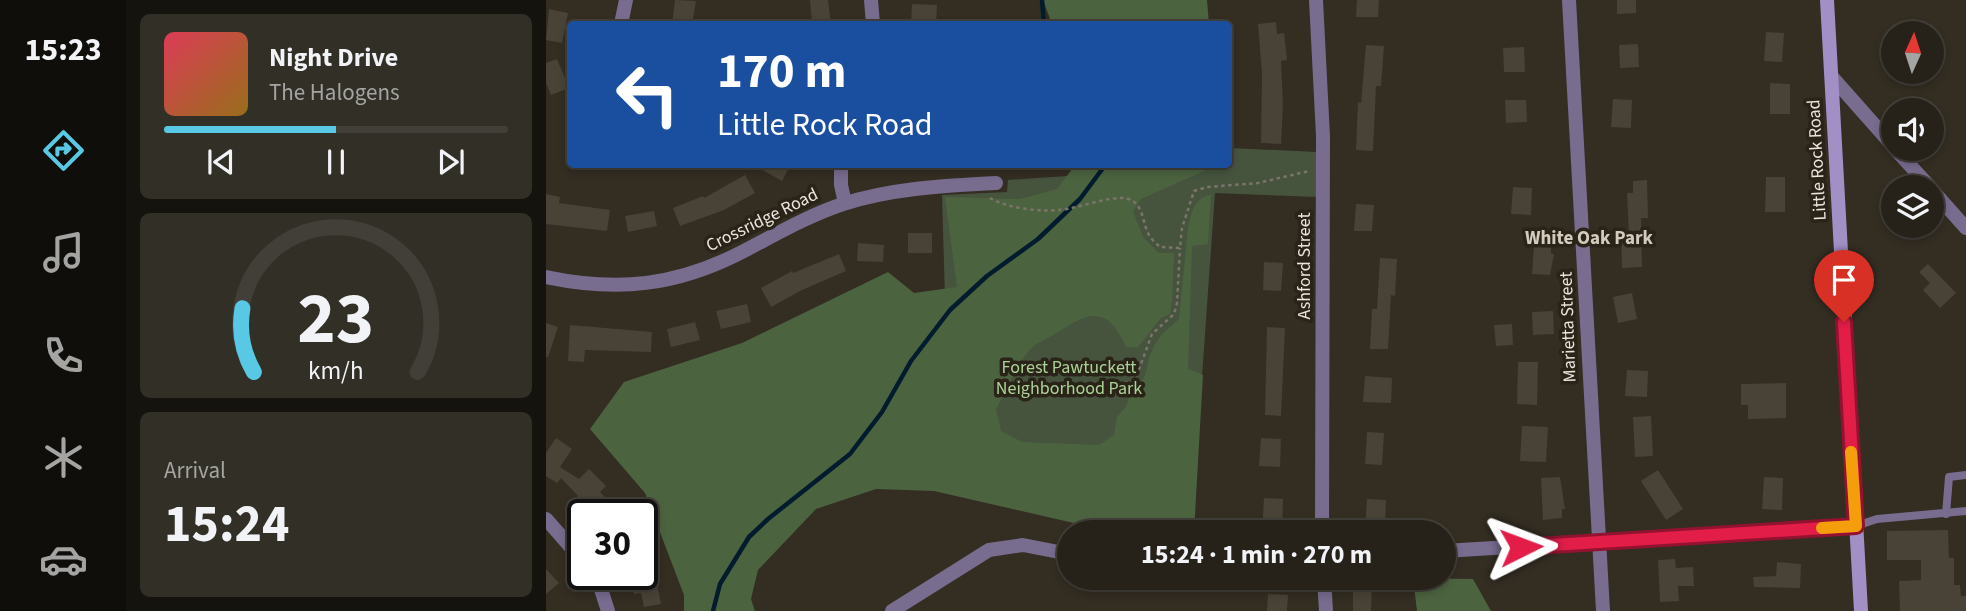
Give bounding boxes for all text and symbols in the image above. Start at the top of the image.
north arrow [1881,21,1944,84]
map controls [1881,21,1944,238]
text: 15:23 [24,27,102,73]
text: 170 m [717,37,846,107]
text: Night Drive [269,39,398,76]
icon: left [602,49,693,140]
text: The Halogens [269,76,400,109]
button: sound [1881,98,1944,161]
street label: Little Rock Road [1801,99,1833,221]
text: Little Rock Road [717,102,933,148]
icon: directions [39,126,88,175]
icon: previous [202,143,240,181]
icon: pause [317,143,355,181]
icon: next [432,143,470,181]
button: layers [1881,175,1944,238]
street label: Crossridge Road [702,182,822,258]
street label: Ashford Street [1292,212,1317,320]
district label: White Oak Park [1525,225,1654,252]
icon: music [39,228,88,277]
pin [1814,250,1874,322]
icon: arrive [1825,261,1863,299]
text: 23 [298,267,374,371]
street label: Marietta Street [1554,271,1582,383]
icon: phone [39,331,88,380]
text: km/h [308,352,364,388]
park label: Forest Pawtuckett Neighborhood Park [996,355,1142,401]
icon: climate [39,433,88,482]
text: Arrival [164,454,226,487]
text: 15:24 [164,488,289,562]
speed limit sign: 30 [567,499,658,590]
position arrow [1484,510,1558,584]
icon: car [39,535,88,584]
text: 15:24 · 1 min · 270 m [1141,536,1372,573]

